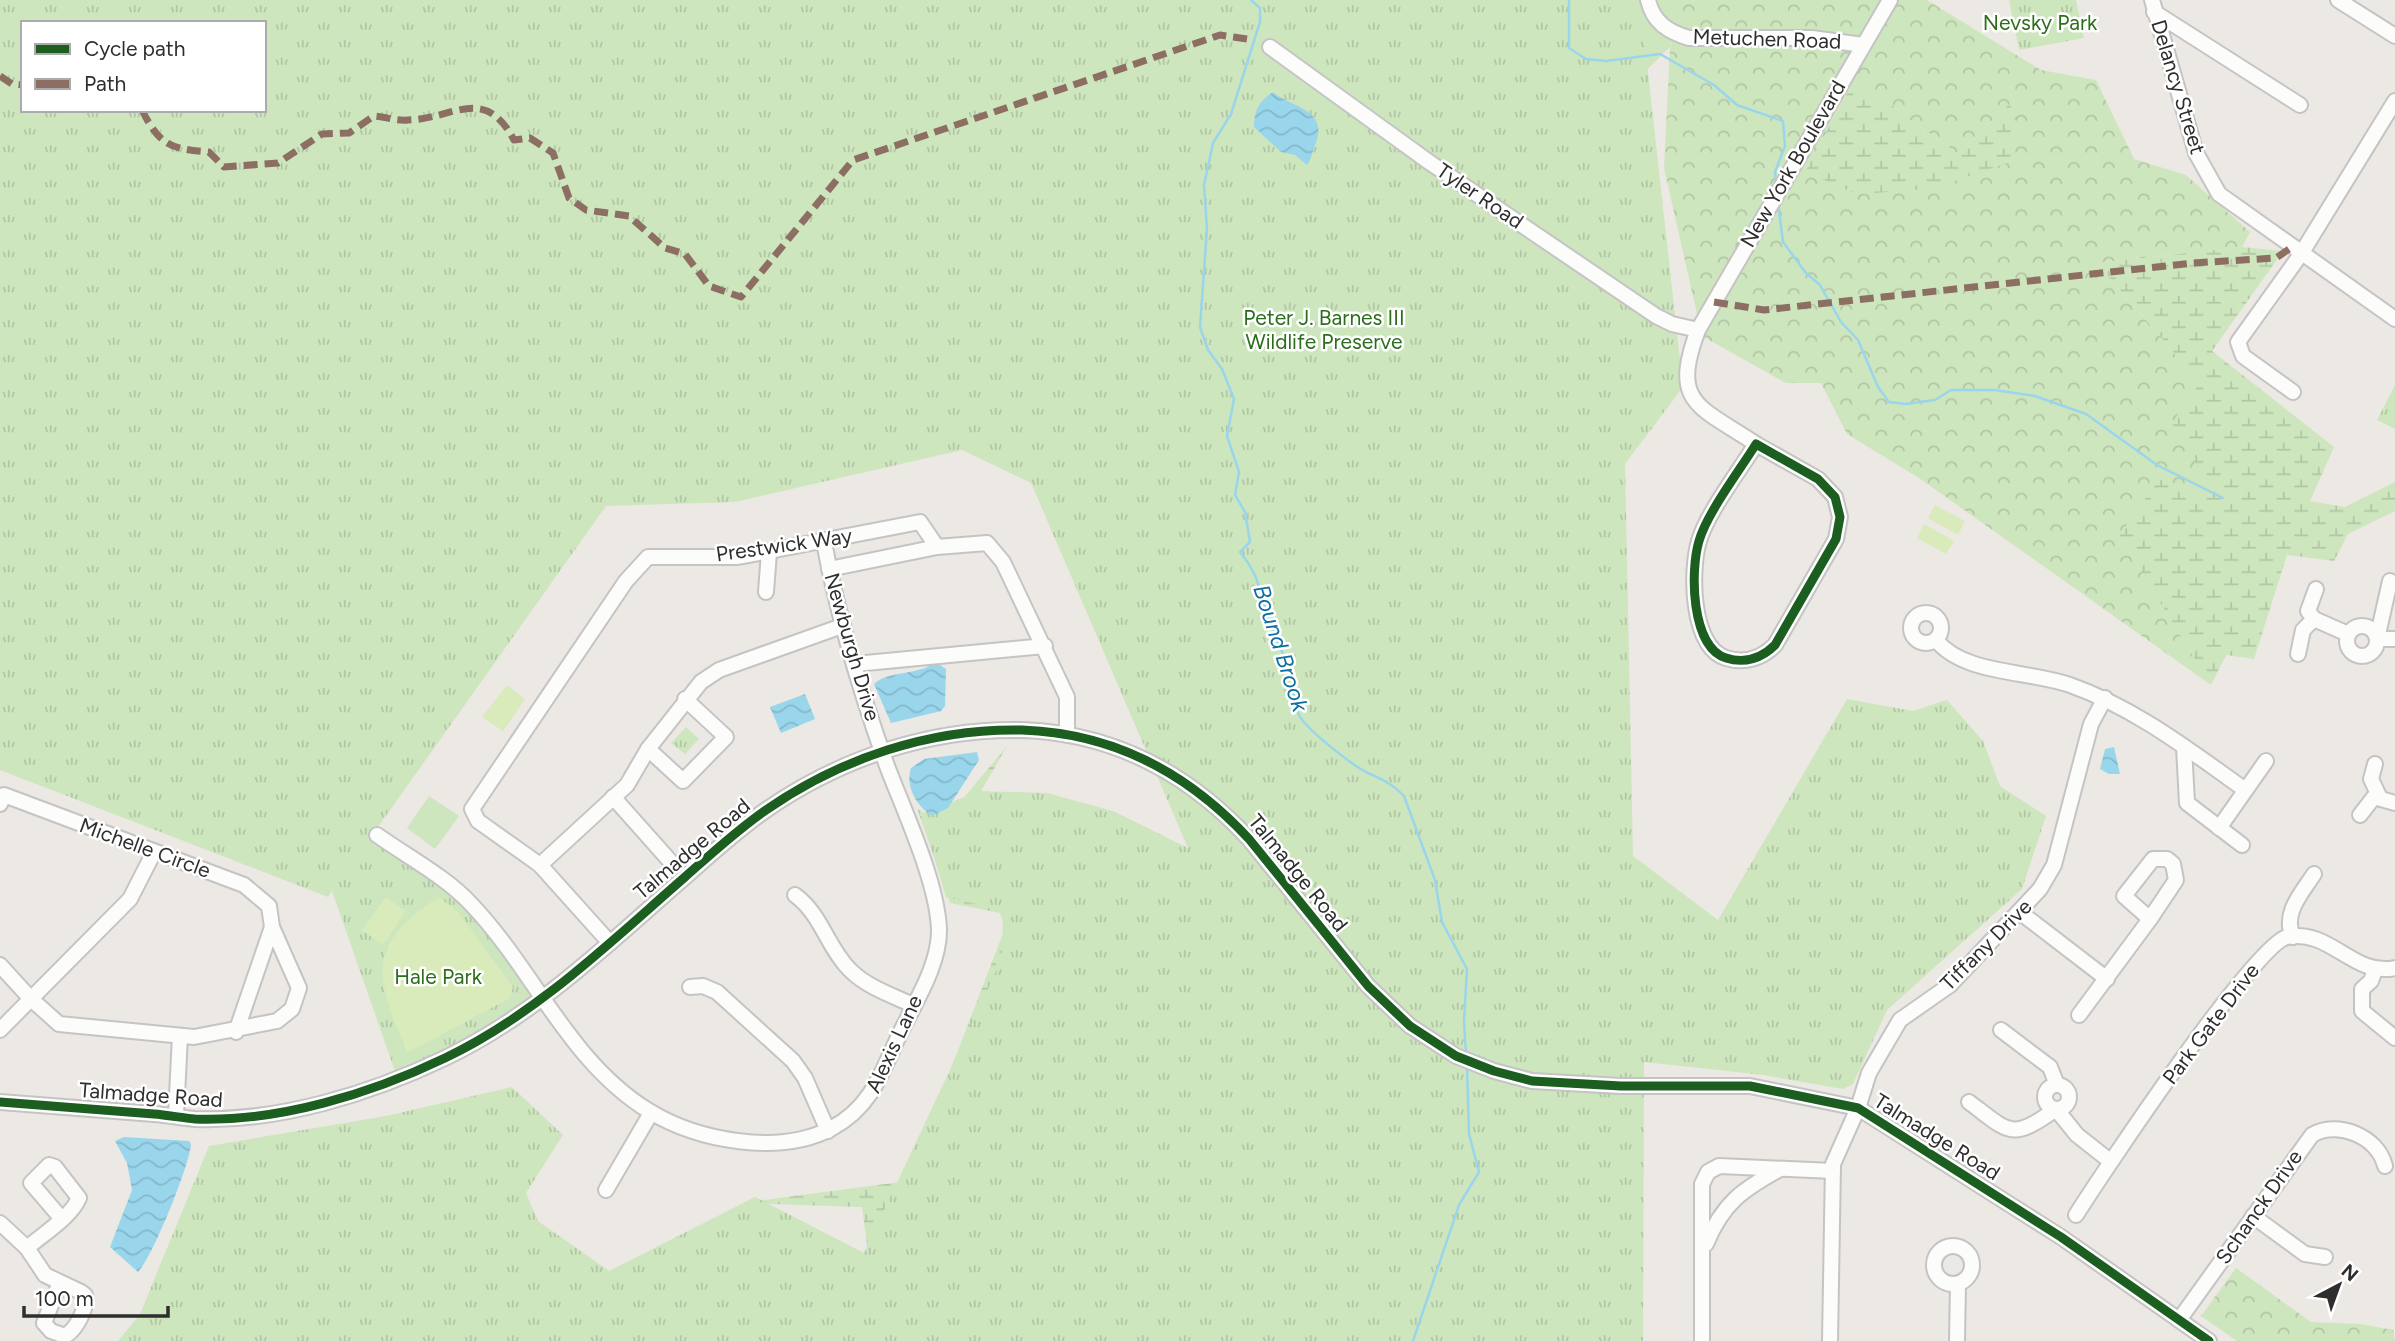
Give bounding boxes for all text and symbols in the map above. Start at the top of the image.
park label: Nevsky Park [1983,10,2098,35]
street label: Delancy Street [2146,17,2211,157]
legend [21,21,266,112]
street label: Metuchen Road [1692,23,1842,54]
text: Cycle path [84,36,185,61]
text: Path [84,71,126,96]
street label: New York Boulevard [1735,76,1851,252]
street label: Tyler Road [1432,158,1528,234]
park label: Peter J. Barnes III Wildlife Preserve [1243,305,1405,354]
street label: Prestwick Way [714,523,854,566]
street label: Newburgh Drive [819,570,886,724]
water label: Bound Brook [1247,581,1315,716]
street label: Talmadge Road [629,793,755,904]
street label: Talmadge Road [1243,809,1353,936]
street label: Michelle Circle [76,812,214,883]
street label: Tiffany Drive [1935,894,2037,996]
street label: Park Gate Drive [2157,958,2264,1089]
park label: Hale Park [394,964,483,989]
street label: Alexis Lane [860,991,927,1097]
street label: Talmadge Road [78,1077,224,1112]
street label: Talmadge Road [1870,1088,2005,1185]
street label: Schanck Drive [2210,1145,2307,1269]
north arrow [2304,1250,2374,1320]
text: N [2337,1259,2363,1286]
scale bar [24,1274,168,1318]
text: 100 m [35,1286,94,1311]

